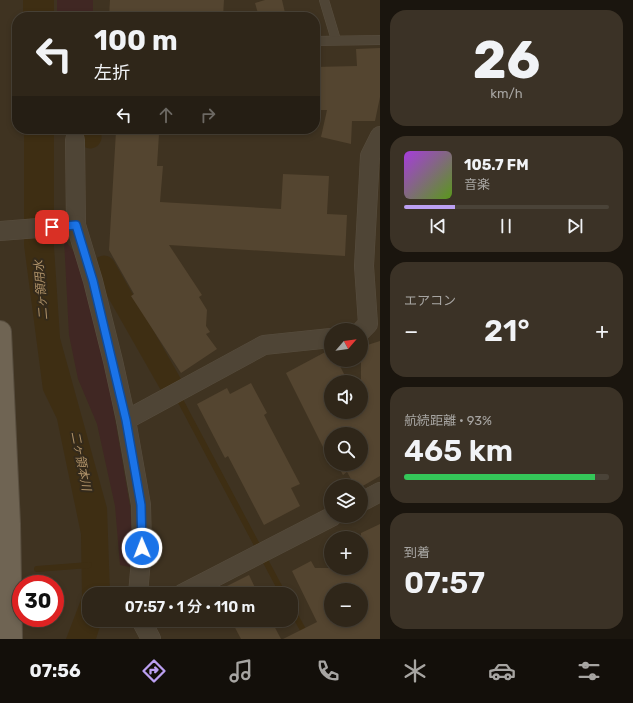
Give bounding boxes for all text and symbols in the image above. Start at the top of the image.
text: 100 m [94,24,178,57]
icon: left [28,28,80,80]
text: 26 [473,29,540,91]
text: 左折 [94,62,130,84]
text: km/h [490,86,523,101]
icon: left [113,104,135,126]
icon: ahead [155,104,177,126]
icon: right [197,104,219,126]
text: 105.7 FM [464,156,529,174]
text: 音楽 [464,177,490,192]
pin [35,210,69,244]
icon: previous [427,215,449,237]
icon: pause [495,215,517,237]
icon: next [564,215,586,237]
icon: arrive [41,216,63,238]
water label: 二ヶ領用水 [31,258,51,321]
text: エアコン [404,293,456,308]
text: 21° [484,313,530,349]
text: − [404,318,418,345]
text: + [595,318,609,345]
north arrow [324,323,368,367]
map controls [324,323,368,627]
button: sound [324,375,368,419]
text: 航続距離 · 93% [404,413,492,428]
button: search [324,427,368,471]
water label: 二ヶ領本川 [68,430,94,494]
text: 465 km [404,433,513,469]
button: layers [324,479,368,523]
position arrow [121,527,163,569]
button: + [324,531,368,575]
text: 到着 [404,545,430,560]
text: 07:57 [404,565,485,601]
speed limit sign: 30 [12,575,64,627]
button: − [324,583,368,627]
text: 07:57 · 1 分 · 110 m [125,598,255,616]
icon: directions [140,657,168,685]
icon: music [227,657,255,685]
icon: phone [314,657,342,685]
icon: climate [401,657,429,685]
icon: car [488,657,516,685]
icon: filters [575,657,603,685]
text: 07:56 [30,660,81,682]

